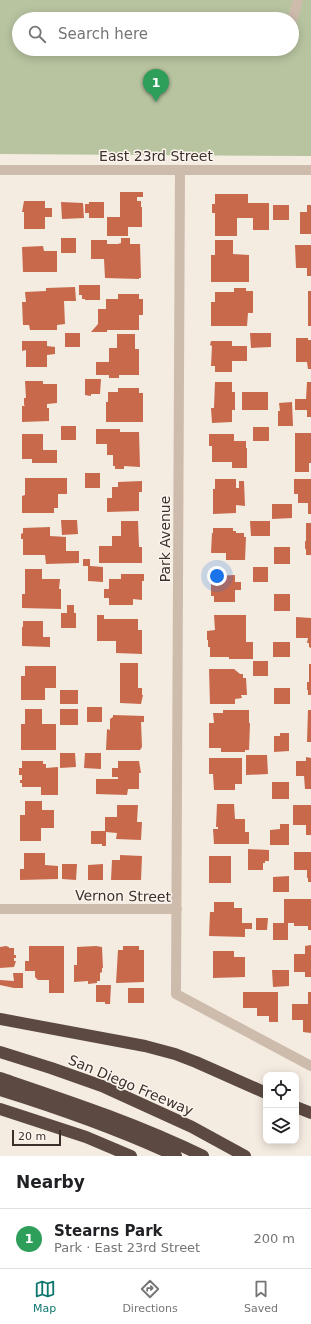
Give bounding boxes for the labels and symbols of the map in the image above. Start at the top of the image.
pin: 1 [143,69,169,102]
street label: East 23rd Street [99,148,213,164]
street label: Park Avenue [157,496,173,582]
your location [207,566,227,586]
street label: Vernon Street [75,887,172,905]
street label: San Diego Freeway [66,1051,196,1119]
scale bar [12,1128,61,1147]

